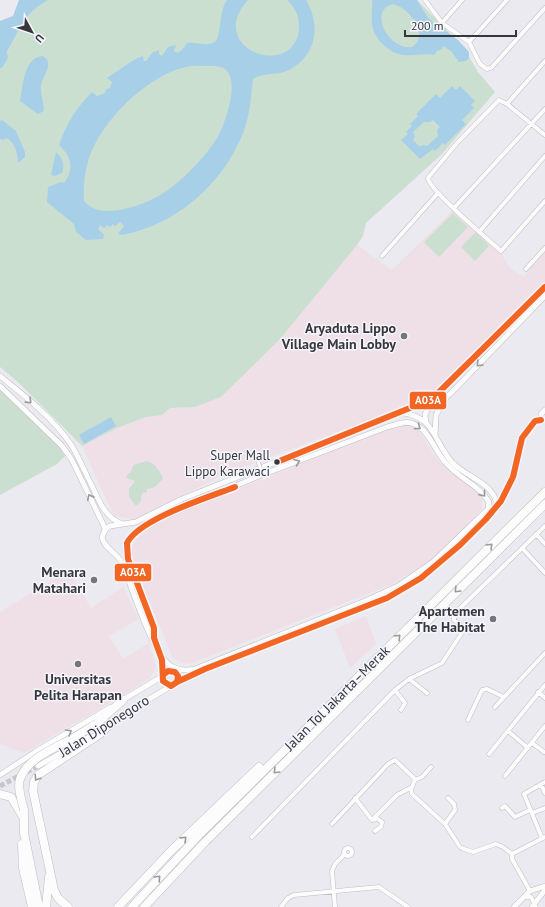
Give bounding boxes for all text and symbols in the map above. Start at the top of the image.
north arrow [12,12,52,52]
scale bar [405,12,516,38]
text: 200 m [411,18,444,33]
text: U [32,31,47,46]
place label: Aryaduta Lippo Village Main Lobby [281,319,396,353]
marker: Aryaduta Lippo Village Main Lobby [399,331,409,341]
one-way arrow [476,359,484,367]
line badge: A03A [409,391,447,410]
text: A03A [415,393,441,407]
one-way arrow [24,397,32,404]
one-way arrow [414,422,421,430]
place label: Super Mall Lippo Karawaci [185,447,270,480]
marker: Super Mall Lippo Karawaci [272,457,282,467]
one-way arrow [293,459,300,467]
one-way arrow [479,490,486,497]
one-way arrow [87,493,95,501]
one-way arrow [486,543,493,551]
place label: Menara Matahari [33,563,86,597]
line badge: A03A [114,563,152,582]
text: A03A [120,565,146,579]
marker: Menara Matahari [89,575,99,585]
one-way arrow [455,585,462,593]
place label: Apartemen The Habitat [415,602,485,636]
marker: Apartemen The Habitat [488,614,498,624]
one-way arrow [393,634,401,642]
street label: Jalan Tol Jakarta–Merak [280,641,394,755]
marker: Universitas Pelita Harapan [73,659,83,669]
place label: Universitas Pelita Harapan [34,670,122,704]
street label: Jalan Diponegoro [55,691,153,762]
one-way arrow [65,729,72,736]
one-way arrow [273,766,281,774]
one-way arrow [35,774,42,781]
one-way arrow [179,836,187,844]
one-way arrow [154,875,161,883]

